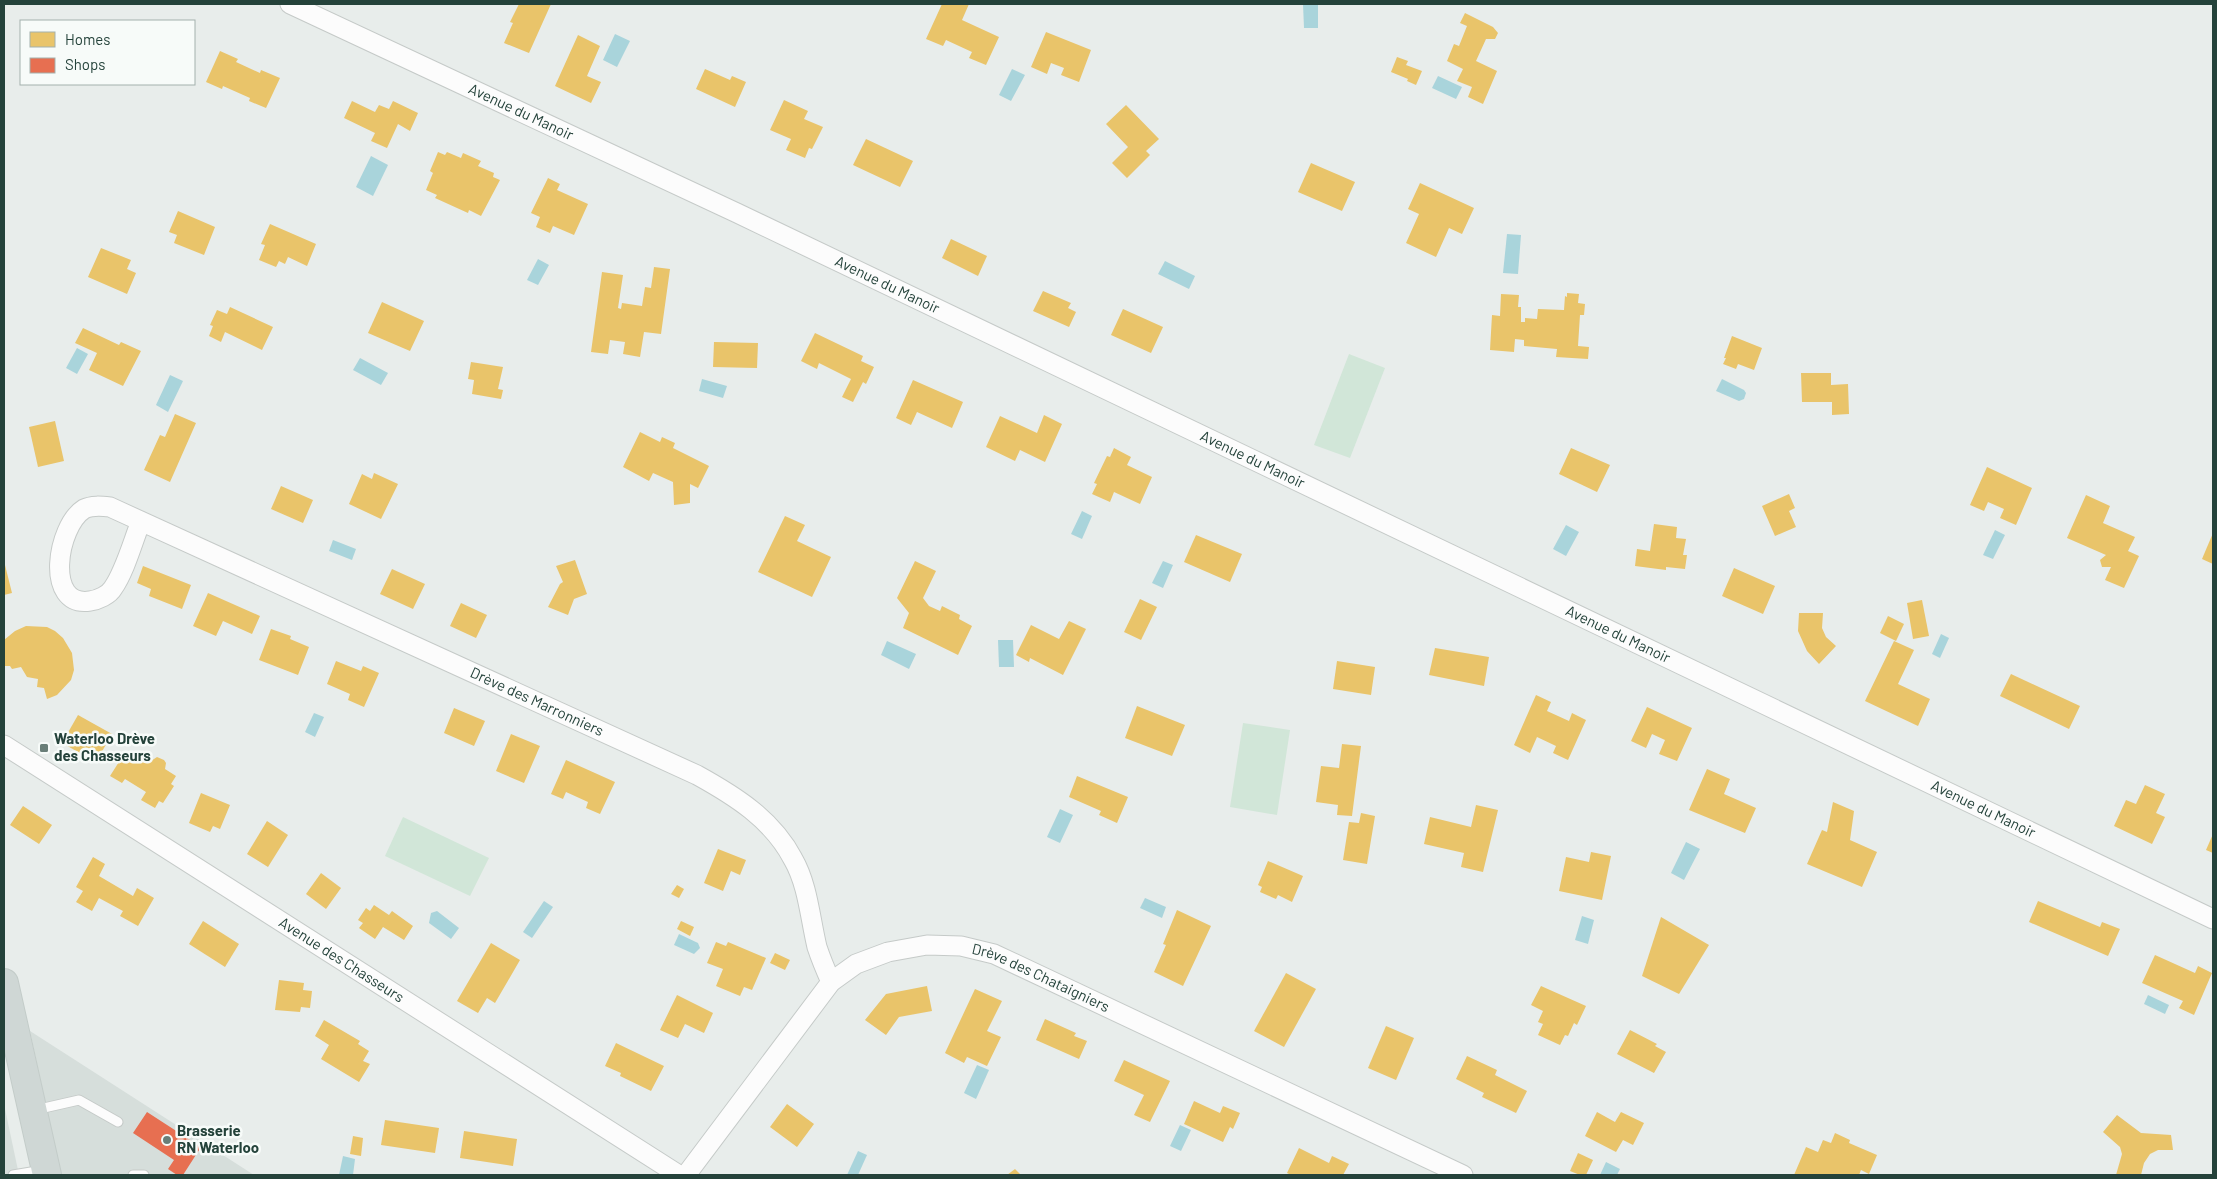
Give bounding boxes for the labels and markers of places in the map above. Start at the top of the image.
place label: Waterloo Drève des Chasseurs [54,729,155,764]
marker: Waterloo Drève des Chasseurs [38,742,50,754]
place label: Brasserie RN Waterloo [177,1121,259,1156]
marker: Brasserie RN Waterloo [161,1134,173,1146]

